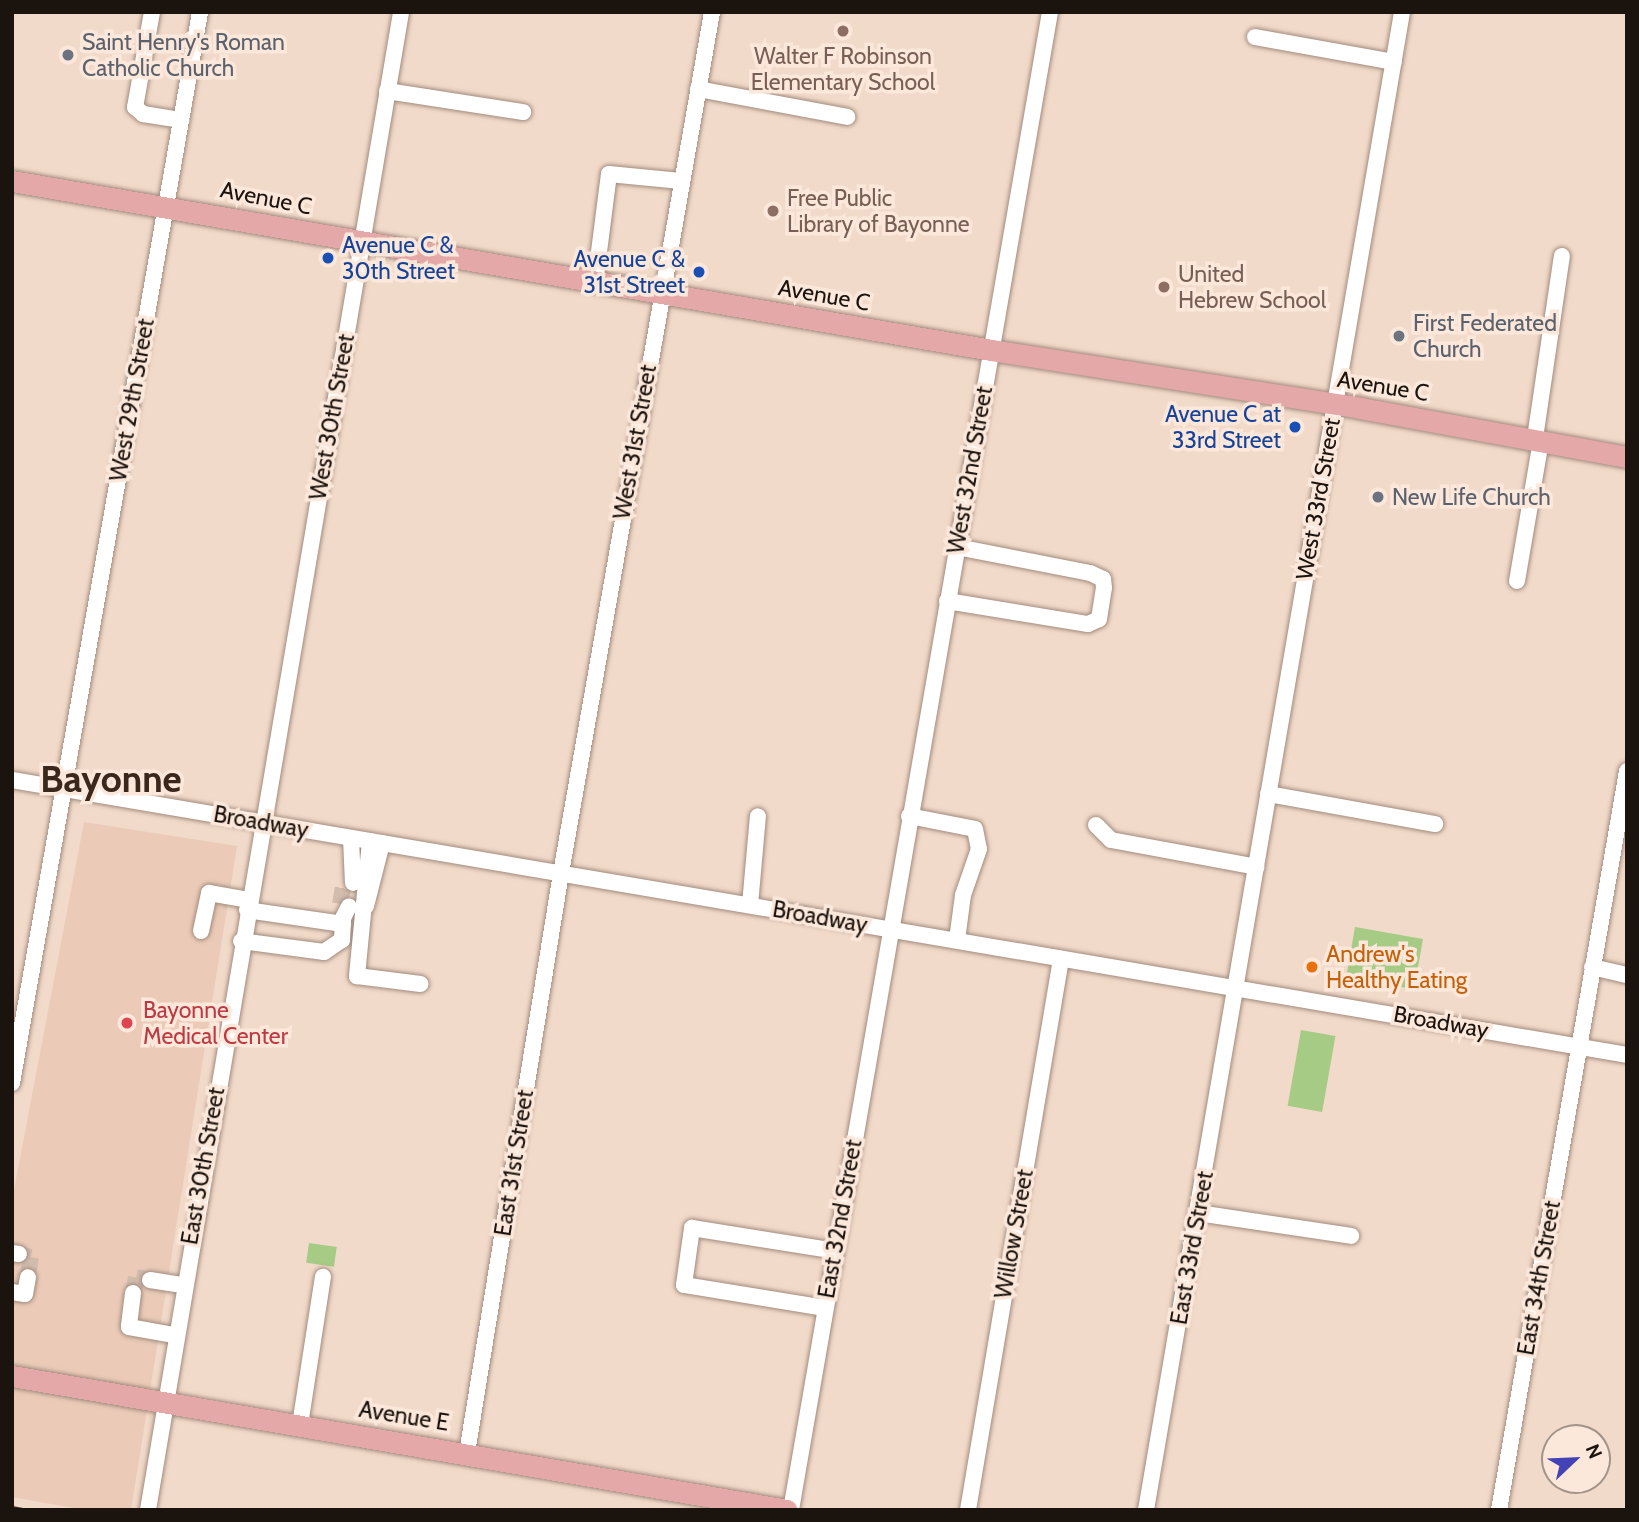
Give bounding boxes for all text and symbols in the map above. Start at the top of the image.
marker: Walter F Robinson Elementary School [835,23,851,39]
place label: Saint Henry's Roman Catholic Church [82,28,285,82]
place label: Walter F Robinson Elementary School [751,42,935,96]
marker: Saint Henry's Roman Catholic Church [60,47,76,63]
street label: Avenue C [218,176,314,220]
place label: Free Public Library of Bayonne [787,184,970,238]
marker: Free Public Library of Bayonne [765,203,781,219]
place label: Avenue C & 30th Street [342,231,455,285]
place label: Avenue C & 31st Street [573,245,685,299]
marker: Avenue C & 30th Street [320,250,336,266]
place label: United Hebrew School [1178,260,1326,314]
marker: Avenue C & 31st Street [691,264,707,280]
street label: Avenue C [776,273,872,317]
marker: United Hebrew School [1156,279,1172,295]
place label: First Federated Church [1413,309,1557,363]
street label: West 29th Street [104,317,160,483]
marker: First Federated Church [1391,328,1407,344]
street label: West 30th Street [304,332,360,502]
street label: West 31st Street [608,363,662,521]
street label: Avenue C [1335,365,1431,407]
street label: West 32nd Street [942,384,998,556]
place label: Avenue C at 33rd Street [1165,400,1281,454]
street label: West 33rd Street [1290,416,1346,582]
marker: Avenue C at 33rd Street [1287,419,1303,435]
place label: New Life Church [1392,483,1551,511]
marker: New Life Church [1370,489,1386,505]
district label: Bayonne [40,757,182,801]
street label: Broadway [211,800,311,844]
street label: Broadway [770,895,870,939]
place label: Andrew's Healthy Eating [1326,940,1467,994]
marker: Andrew's Healthy Eating [1304,959,1320,975]
place label: Bayonne Medical Center [143,996,288,1050]
street label: Broadway [1391,1000,1491,1044]
marker: Bayonne Medical Center [117,1013,137,1033]
street label: East 30th Street [176,1085,230,1247]
street label: East 31st Street [489,1088,539,1238]
street label: East 32nd Street [812,1138,868,1300]
street label: Willow Street [989,1167,1039,1301]
street label: East 33rd Street [1165,1169,1219,1327]
street label: East 34th Street [1512,1199,1566,1357]
street label: Avenue E [357,1395,451,1437]
north arrow [1541,1424,1611,1494]
text: N [1581,1441,1607,1462]

